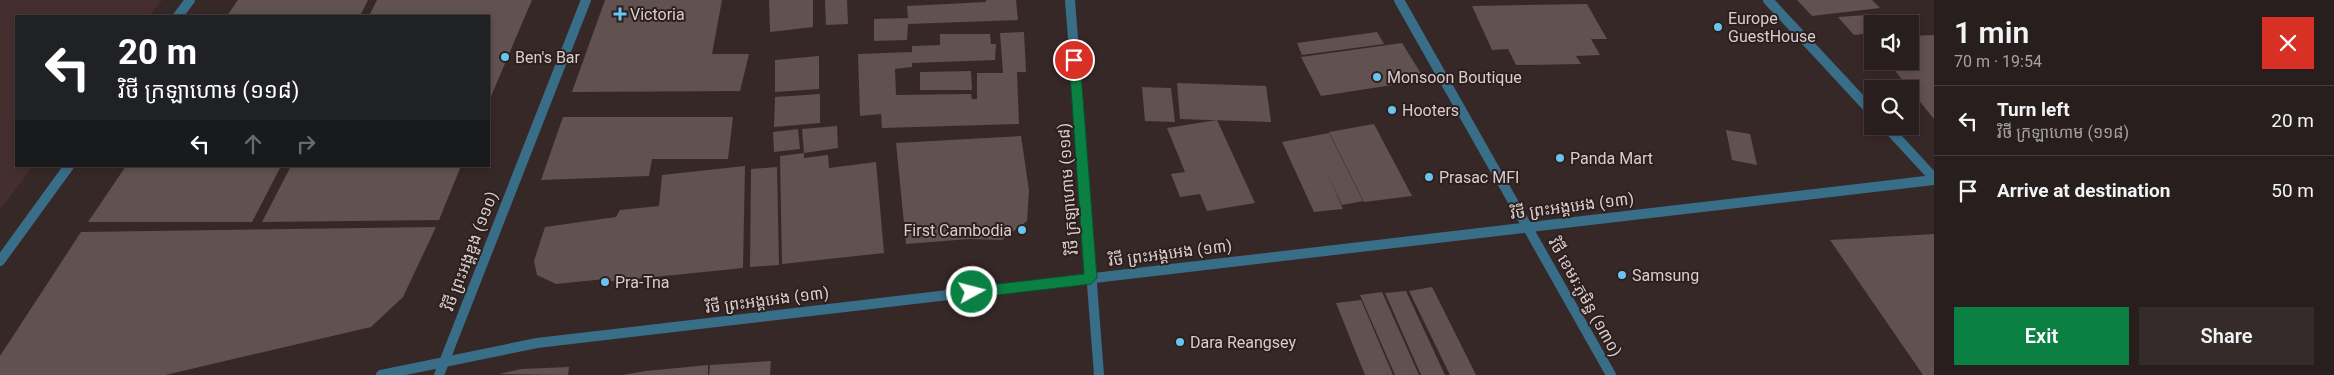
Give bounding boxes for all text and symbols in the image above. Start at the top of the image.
place label: Victoria [630,5,685,24]
marker: Victoria [614,8,626,20]
place label: Europe GuestHouse [1728,9,1816,46]
map controls [1864,15,1919,135]
button: sound [1864,15,1919,70]
text: 1 min [1954,15,2029,50]
button: close [2262,17,2314,69]
marker: Europe GuestHouse [1712,21,1724,33]
text: 20 m [118,32,197,73]
icon: left [35,35,100,100]
pin [1053,39,1095,81]
icon: arrive [1060,46,1088,74]
place label: Ben's Bar [515,48,581,67]
marker: Ben's Bar [499,51,511,63]
text: 70 m · 19:54 [1954,52,2042,71]
place label: Monsoon Boutique [1387,68,1522,87]
marker: Monsoon Boutique [1371,71,1383,83]
text: វិថី ក្រឡាហោម (១១៨) [118,78,299,103]
button: search [1864,80,1919,135]
text: Turn left [1997,98,2070,121]
place label: Hooters [1402,101,1459,120]
marker: Hooters [1386,104,1398,116]
icon: left [1954,107,1982,135]
text: 20 m [2271,109,2314,132]
street label: វិថី ក្រឡាហោម (១១៨) [1052,123,1082,256]
text: វិថី ក្រឡាហោម (១១៨) [1997,123,2129,142]
icon: left [186,130,214,158]
icon: ahead [239,130,267,158]
icon: right [292,130,320,158]
place label: Panda Mart [1570,149,1653,168]
marker: Panda Mart [1554,152,1566,164]
place label: Prasac MFI [1439,168,1519,187]
marker: Prasac MFI [1423,171,1435,183]
icon: arrive [1954,177,1982,205]
text: Arrive at destination [1997,179,2170,202]
text: 50 m [2271,179,2314,202]
street label: វិថី ព្រះអង្គឌួង (១១០) [437,188,502,314]
street label: វិថី ព្រះអង្គអេង (១៣) [1508,188,1635,224]
place label: First Cambodia [904,221,1012,240]
marker: First Cambodia [1016,224,1028,236]
street label: វិថី ខេមរៈភូមិន្ធ (១៣០) [1544,233,1627,360]
street label: វិថី ព្រះអង្គអេង (១៣) [1106,235,1233,271]
position arrow [945,265,997,317]
place label: Samsung [1632,266,1699,285]
marker: Samsung [1616,269,1628,281]
place label: Pra-Tna [615,273,670,292]
marker: Pra-Tna [599,276,611,288]
street label: វិថី ព្រះអង្គអេង (១៣) [703,282,830,318]
button: Exit [1954,307,2129,365]
button: Share [2139,307,2314,365]
place label: Dara Reangsey [1190,333,1296,352]
marker: Dara Reangsey [1174,336,1186,348]

